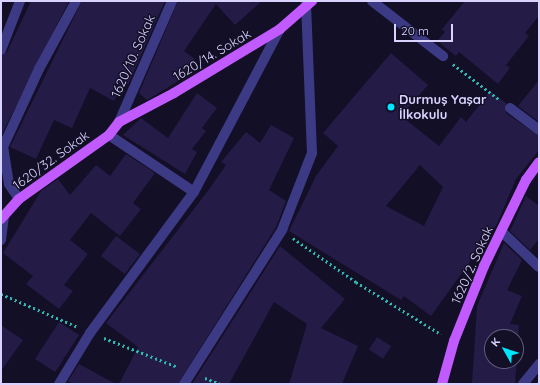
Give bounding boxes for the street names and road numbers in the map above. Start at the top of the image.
street label: 1620/10. Sokak [108,12,158,100]
street label: 1620/14. Sokak [170,26,254,84]
street label: 1620/32. Sokak [10,127,92,193]
street label: 1620/2. Sokak [448,224,496,306]

